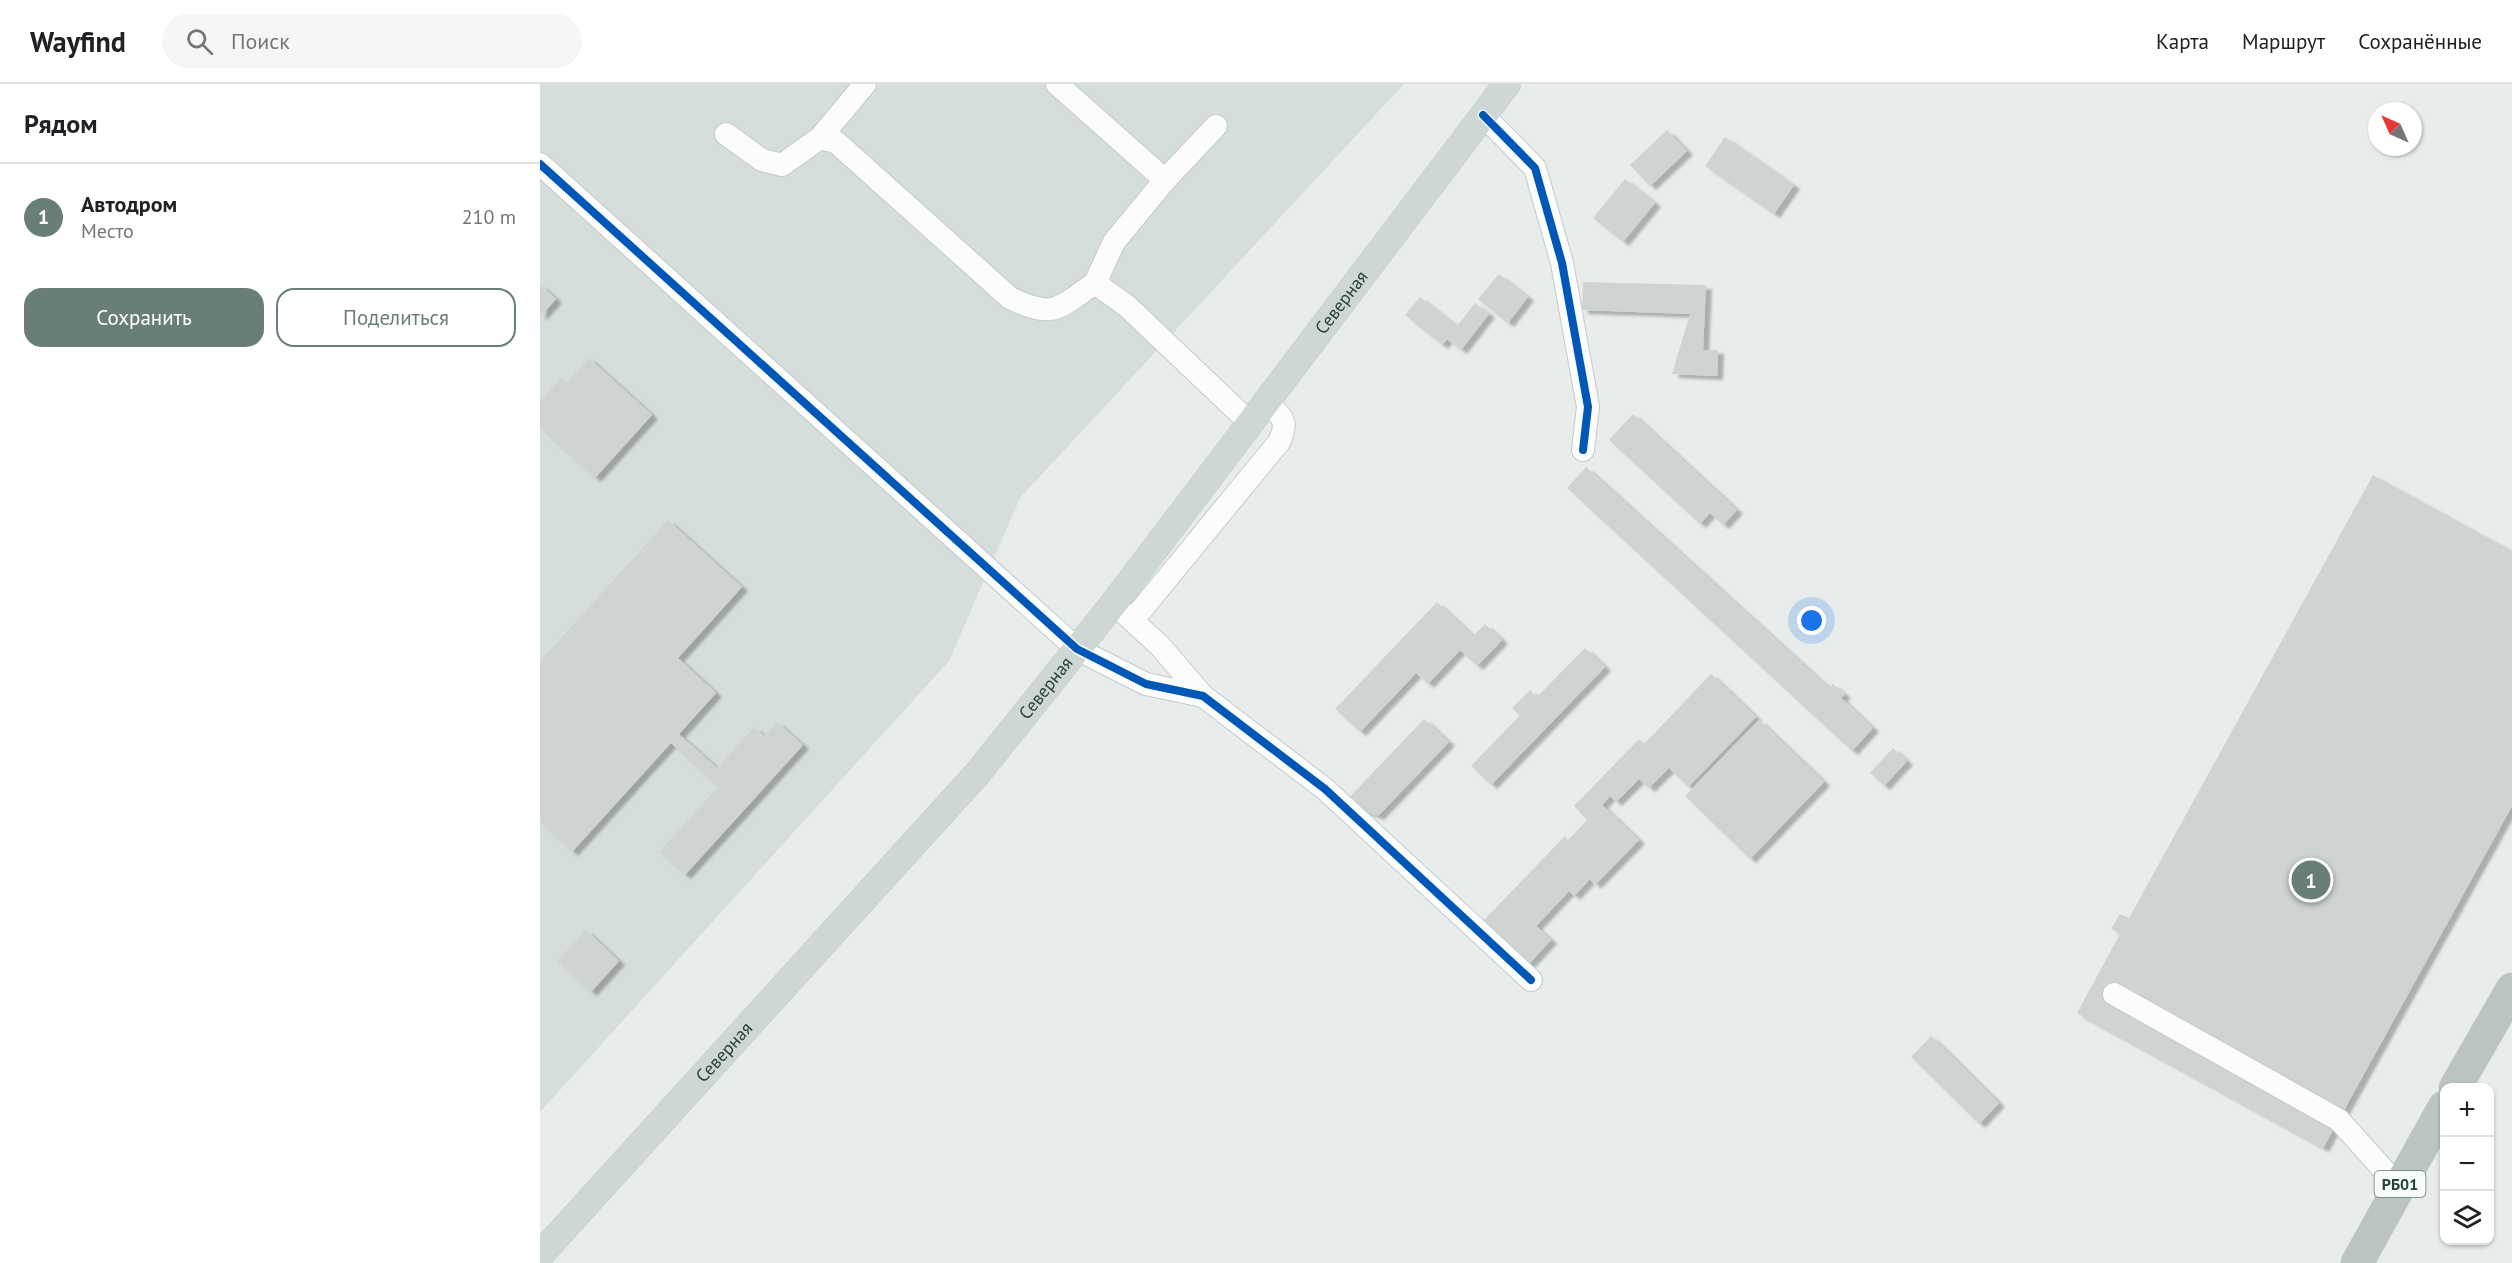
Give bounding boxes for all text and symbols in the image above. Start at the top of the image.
search box [162,14,582,68]
text: Wayfind [30,23,126,60]
icon: search [183,25,216,58]
text: Поиск [231,27,290,55]
text: Карта [2156,28,2209,55]
text: Маршрут [2242,28,2325,55]
text: Сохранённые [2358,28,2482,55]
north arrow [2368,102,2422,156]
text: Рядом [24,107,98,140]
text: Автодром [81,190,177,218]
text: 1 [38,204,49,230]
text: 210 m [462,204,516,230]
text: Место [81,218,134,244]
street label: Северная [1310,266,1373,339]
button: Сохранить [24,288,264,347]
button: Поделиться [276,288,516,347]
your location [1797,606,1826,635]
street label: Северная [1013,652,1078,724]
pin: 1 [2292,858,2330,902]
street label: Северная [691,1017,757,1087]
map controls [2440,1083,2494,1245]
button: + [2440,1083,2494,1137]
button: − [2440,1137,2494,1191]
road number: РБ01 [2374,1171,2426,1197]
button: layers [2440,1191,2494,1245]

